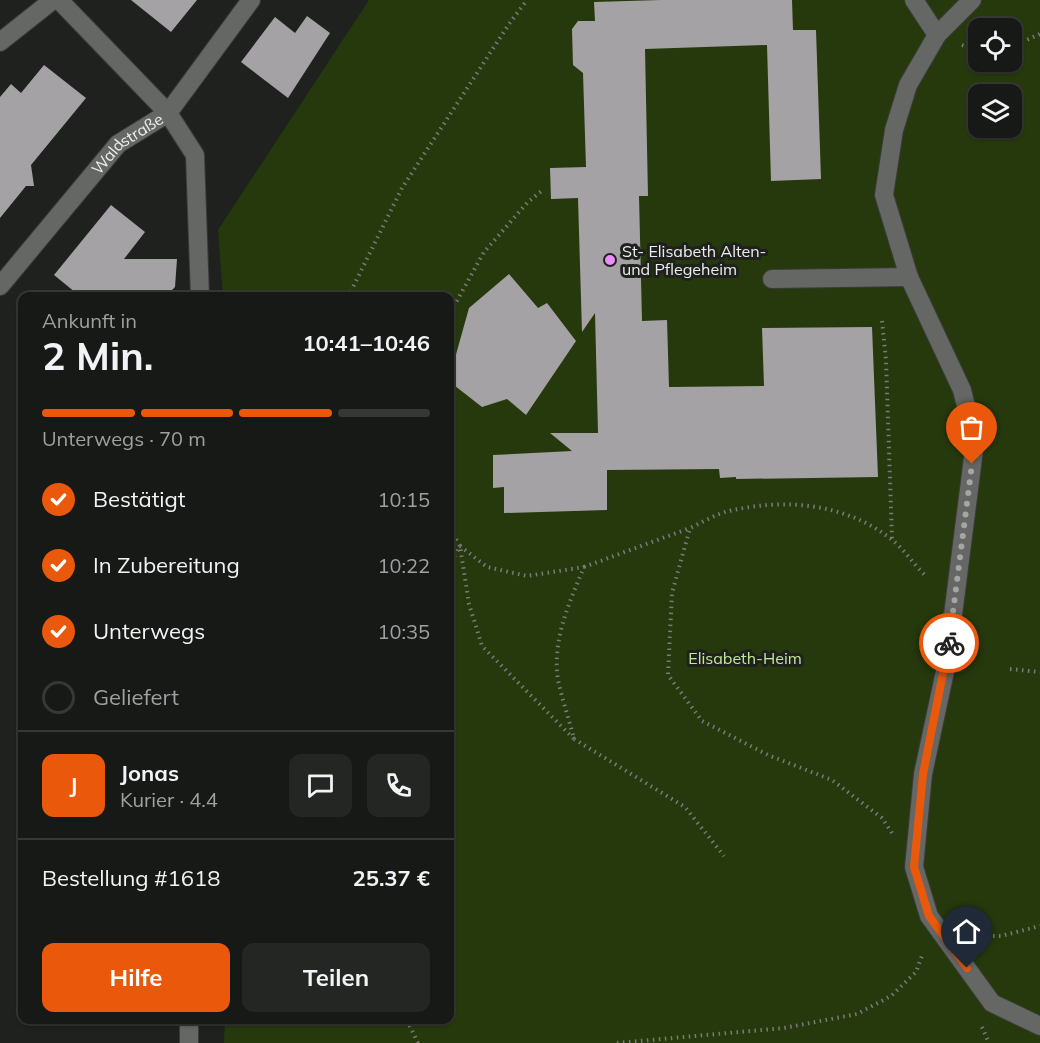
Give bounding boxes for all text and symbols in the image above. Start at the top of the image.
map controls [968,18,1022,138]
button: locate [968,18,1022,72]
button: layers [968,84,1022,138]
street label: Waldstraße [87,109,167,178]
place label: St- Elisabeth Alten- und Pflegeheim [622,241,766,279]
marker: St- Elisabeth Alten- und Pflegeheim [603,253,617,267]
text: Ankunft in [42,308,137,333]
text: 10:41–10:46 [302,329,430,357]
text: 2 Min. [42,331,153,380]
pin [946,402,997,464]
icon: bag [955,411,988,444]
text: Unterwegs · 70 m [42,426,206,451]
icon: check [42,483,75,516]
text: Bestätigt [93,485,186,513]
text: 10:15 [377,487,430,512]
icon: check [42,549,75,582]
text: In Zubereitung [93,551,240,579]
text: 10:22 [377,553,430,578]
courier [919,613,979,673]
icon: check [42,615,75,648]
text: Unterwegs [93,617,205,645]
text: 10:35 [377,619,430,644]
icon: bike [933,627,966,660]
park label: Elisabeth-Heim [688,648,802,668]
text: Geliefert [93,683,179,711]
button: chat [289,754,352,817]
button: phone [367,754,430,817]
text: Jonas [120,759,179,787]
text: J [70,771,77,799]
text: Kurier · 4.4 [120,787,218,812]
text: Bestellung #1618 [42,864,220,892]
text: 25.37 € [353,864,430,892]
pin [941,906,992,968]
icon: home [950,915,983,948]
button: Hilfe [42,943,230,1012]
button: Teilen [242,943,430,1012]

